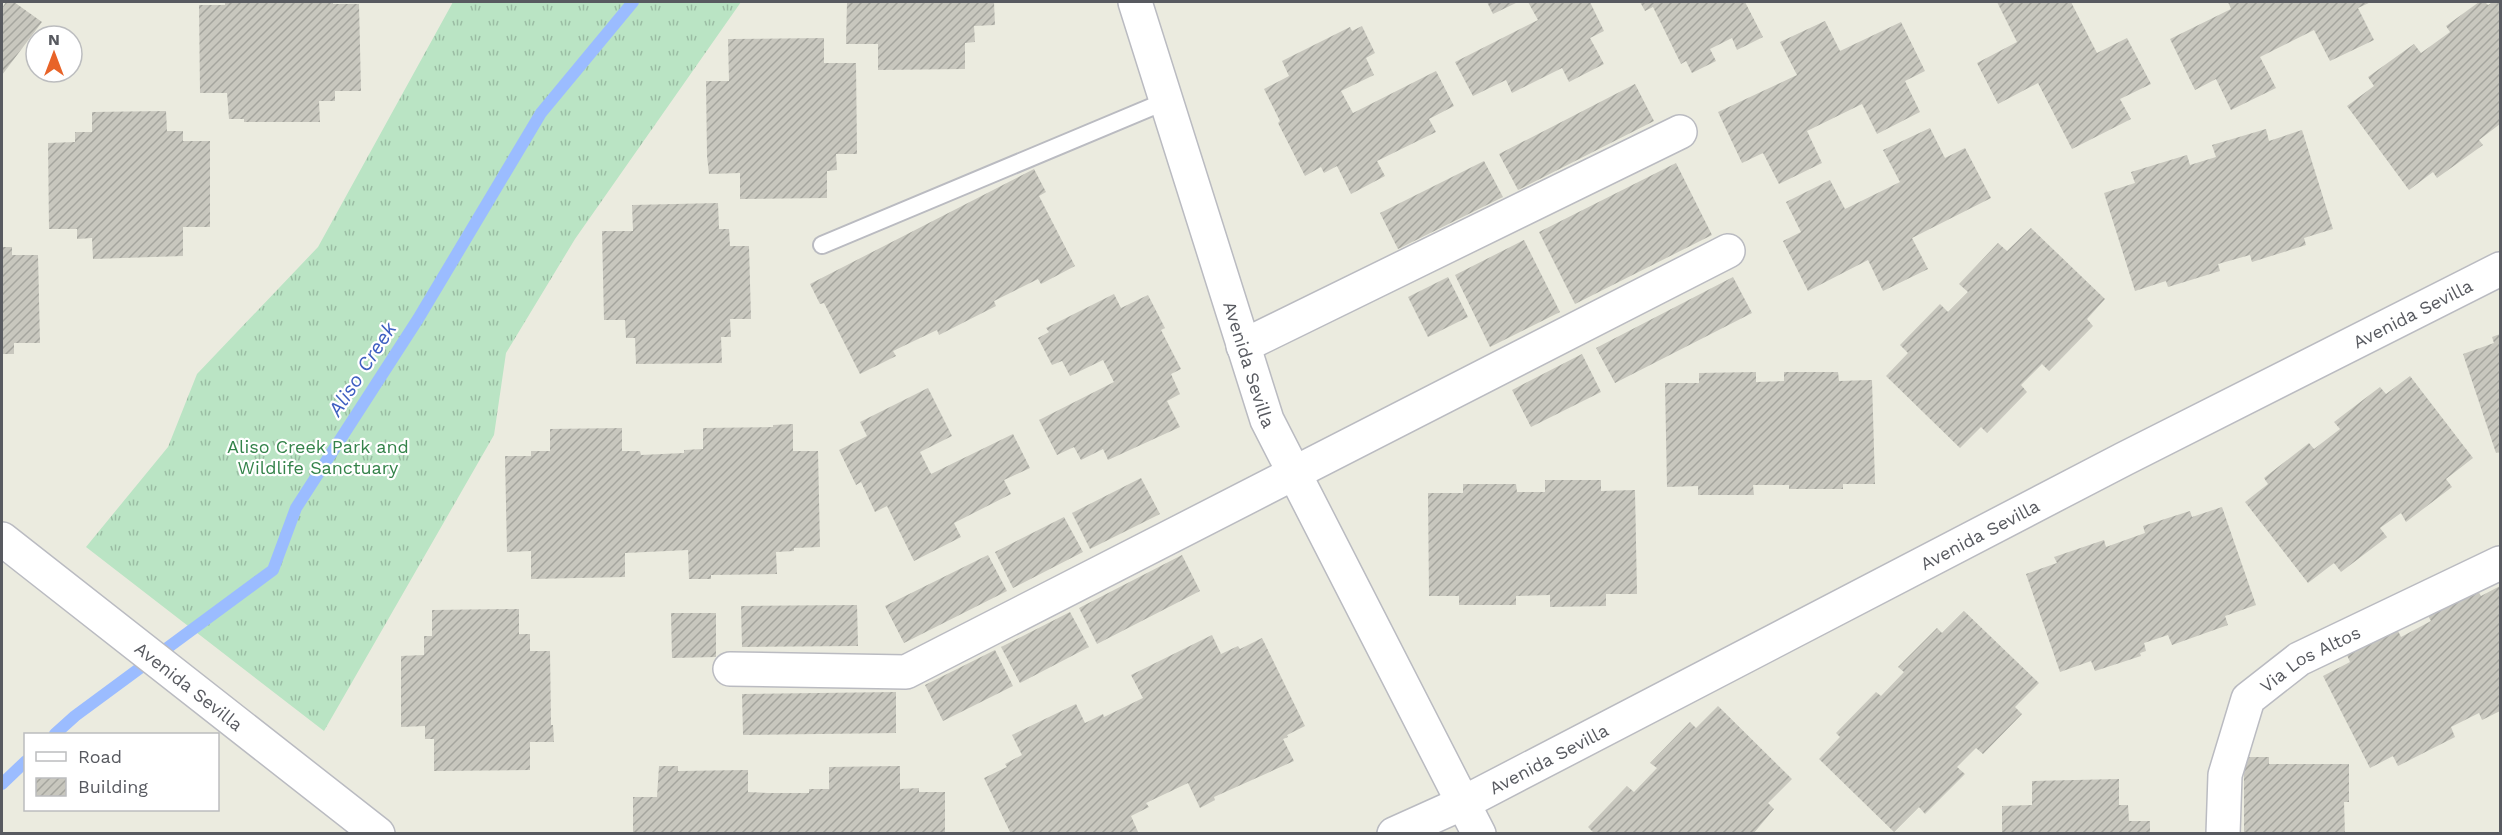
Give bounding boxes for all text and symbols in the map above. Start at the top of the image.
north arrow [24,24,84,84]
text: N [48,30,60,49]
street label: Avenida Sevilla [2349,274,2476,352]
street label: Avenida Sevilla [1220,299,1280,431]
water label: Aliso Creek [322,317,402,421]
park label: Aliso Creek Park and Wildlife Sanctuary [227,436,409,478]
street label: Avenida Sevilla [1916,495,2043,574]
street label: Via Los Altos [2256,621,2364,696]
street label: Avenida Sevilla [131,637,247,735]
street label: Avenida Sevilla [1485,719,1612,798]
legend [24,733,219,811]
text: Road [78,746,122,767]
text: Building [78,776,148,797]

